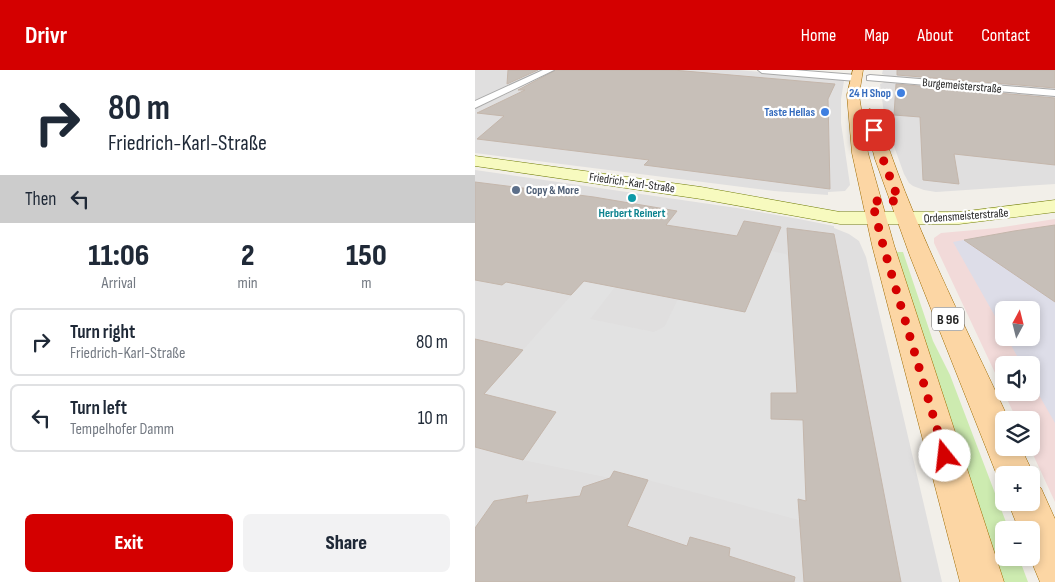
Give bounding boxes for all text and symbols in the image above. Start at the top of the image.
text: Drivr [25,21,67,50]
text: Home [801,25,836,46]
text: Map [864,25,889,46]
text: About [917,25,953,46]
text: Contact [981,25,1030,46]
street label: Burgemeisterstraße [922,75,1002,97]
place label: 24 H Shop [849,86,891,101]
text: 80 m [108,87,170,130]
marker: 24 H Shop [895,87,907,99]
icon: right [25,90,90,155]
place label: Taste Hellas [764,105,815,120]
marker: Taste Hellas [819,106,831,118]
pin [853,109,895,151]
icon: arrive [860,116,888,144]
text: Friedrich-Karl-Straße [108,130,267,157]
street label: Friedrich-Karl-Straße [588,170,676,196]
place label: Copy & More [526,183,579,198]
marker: Copy & More [510,184,522,196]
icon: left [66,185,94,213]
text: Then [25,188,56,211]
marker: Herbert Reinert [626,192,638,204]
place label: Herbert Reinert [599,206,665,221]
street label: Ordensmeisterstraße [923,206,1009,226]
text: 11:06 [88,238,149,274]
text: 2 [241,238,254,274]
text: 150 [346,238,387,274]
text: Arrival [102,274,136,293]
text: min [238,274,258,293]
text: m [361,274,371,293]
north arrow [995,301,1040,346]
map controls [995,301,1040,566]
road number: B 96 [932,308,964,330]
text: Turn right [70,321,135,344]
icon: right [27,328,55,356]
text: 80 m [416,331,448,354]
text: Friedrich-Karl-Straße [70,344,185,363]
button: sound [995,356,1040,401]
text: Turn left [70,397,127,420]
icon: left [27,404,55,432]
text: 10 m [418,407,448,430]
button: layers [995,411,1040,456]
text: Tempelhofer Damm [70,420,174,439]
position arrow [918,429,970,481]
button: + [995,466,1040,511]
button: Exit [25,514,233,572]
button: Share [243,514,450,572]
button: − [995,521,1040,566]

